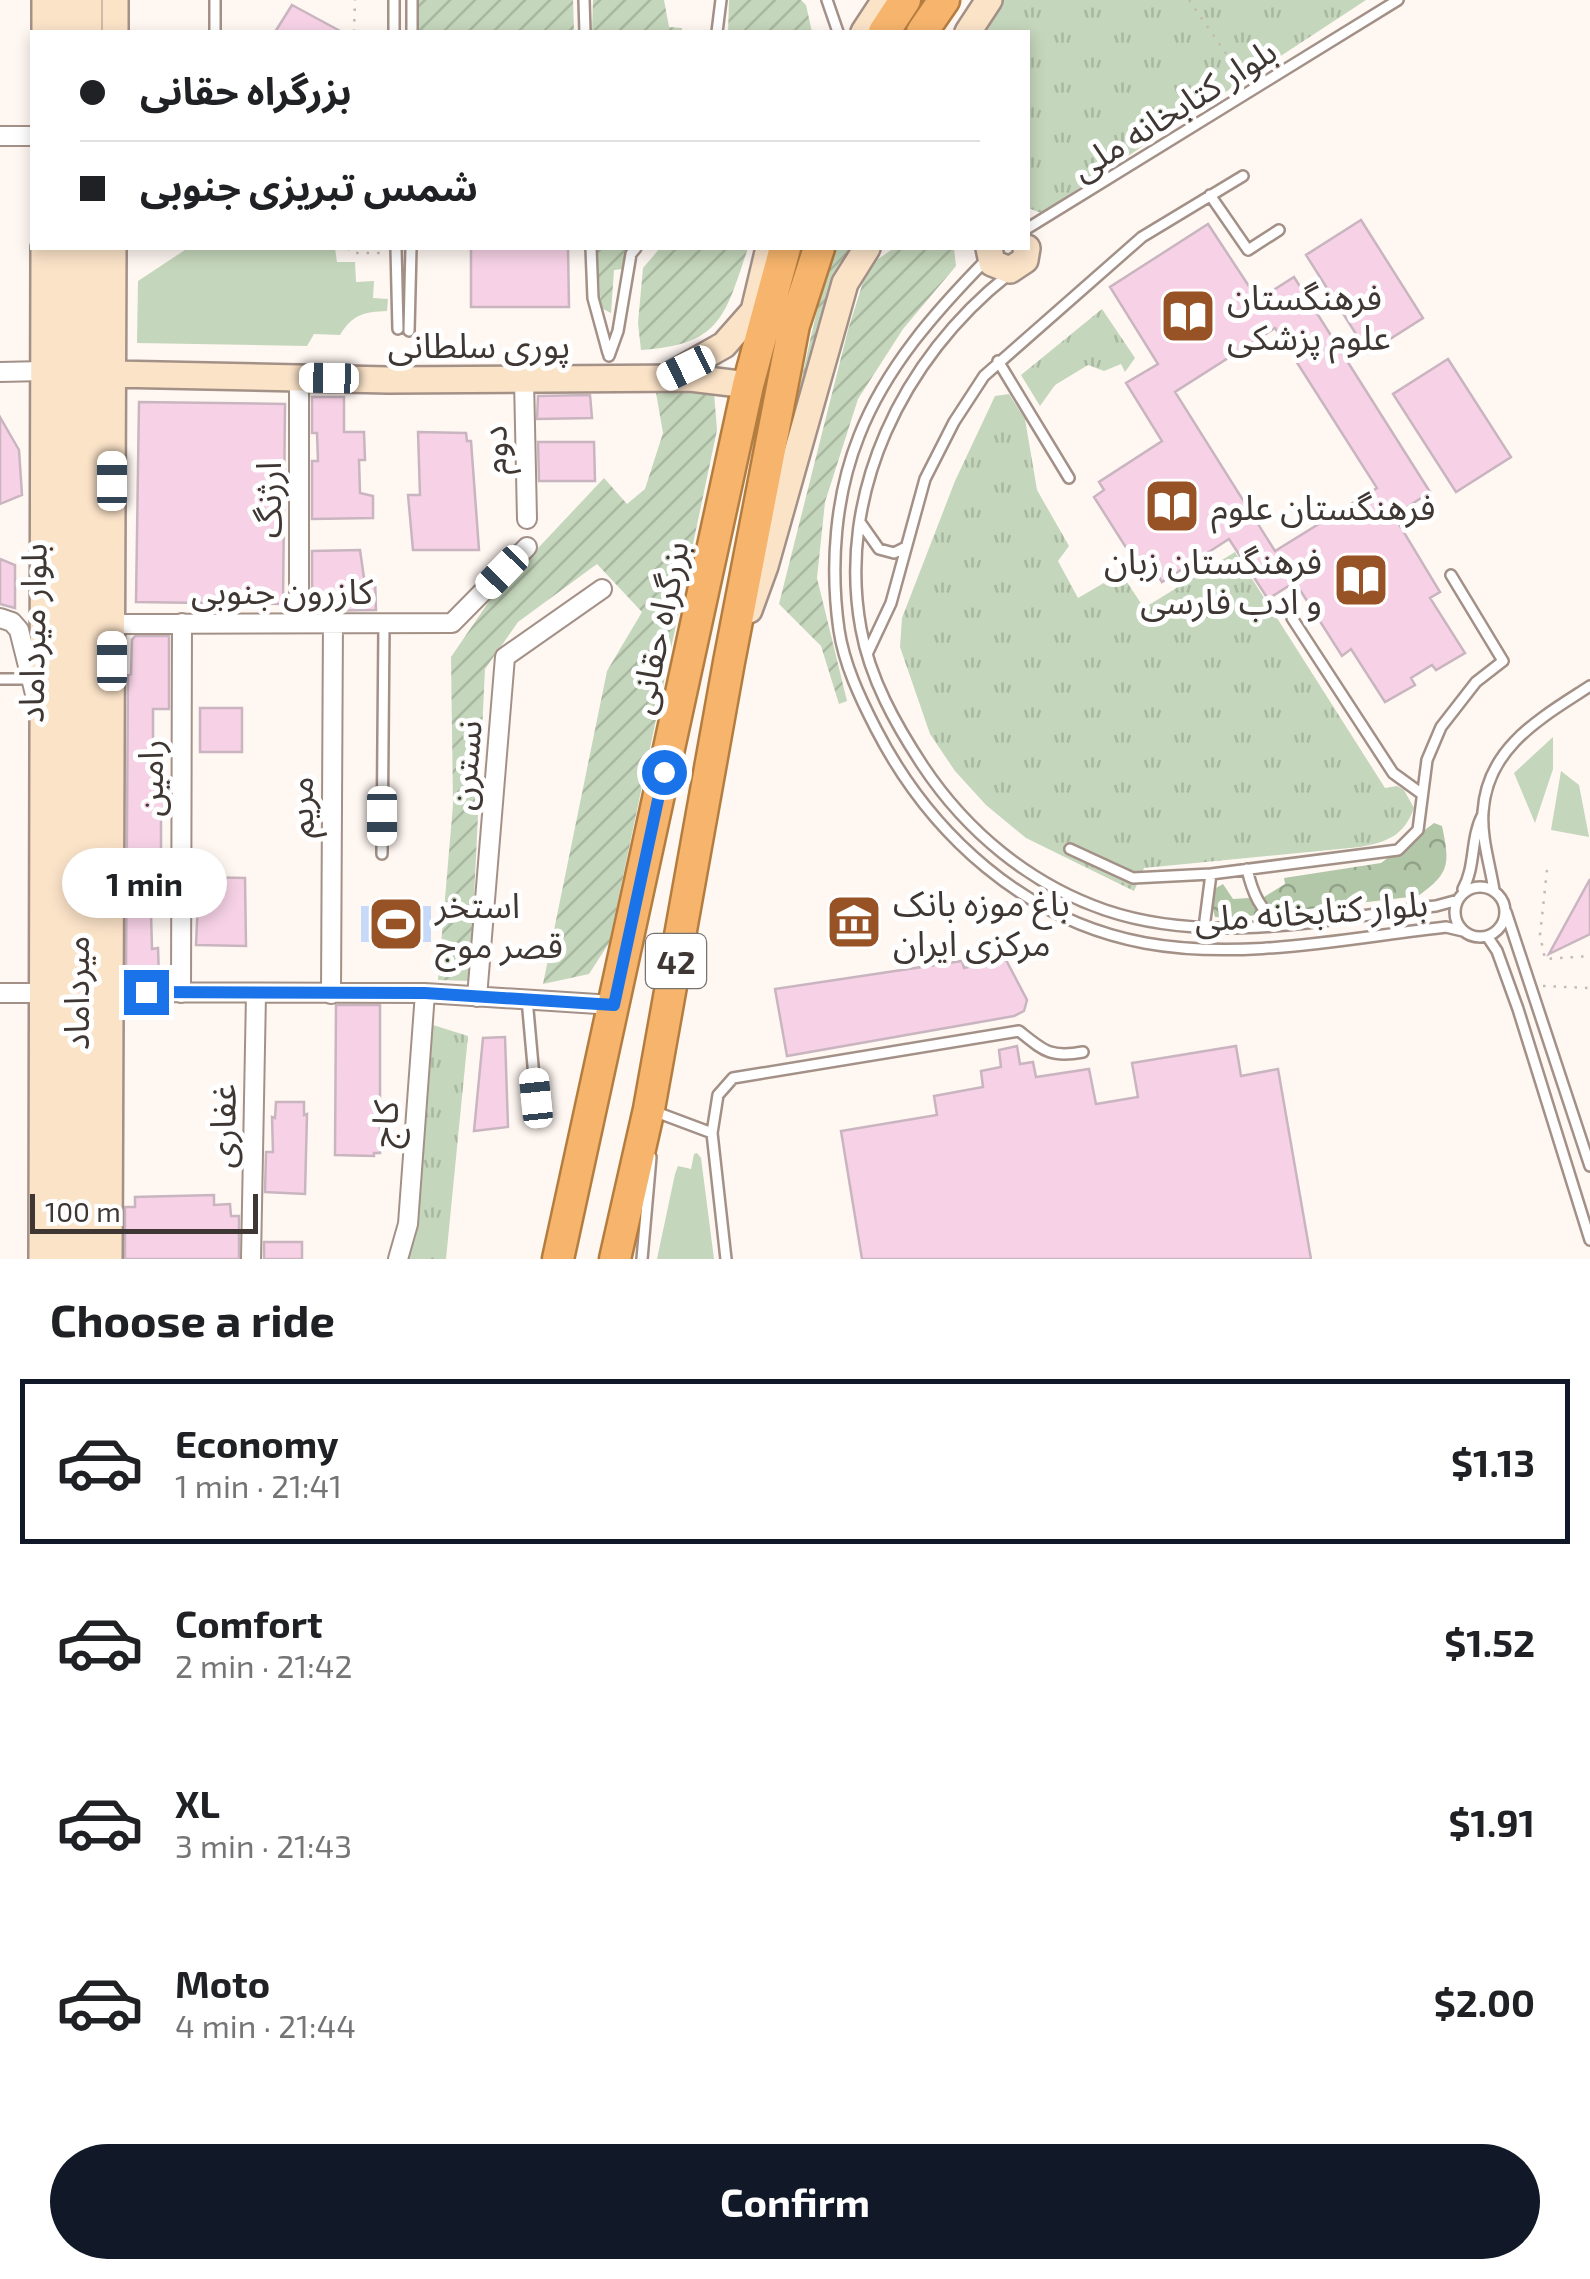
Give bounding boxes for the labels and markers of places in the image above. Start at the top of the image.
place label: فرهنگستان علوم پزشکی [1227,275,1391,364]
library icon: فرهنگستان علوم پزشکی [1158,286,1218,346]
library icon: فرهنگستان علوم [1142,476,1202,536]
place label: فرهنگستان علوم [1211,485,1435,534]
place label: فرهنگستان زبان و ادب فارسی [1104,539,1322,623]
library icon: فرهنگستان زبان و ادب فارسی [1331,550,1391,610]
place label: باغ موزه بانک مرکزی ایران [893,881,1070,964]
place label: استخر قصر موج [434,883,563,972]
museum icon: باغ موزه بانک مرکزی ایران [824,892,884,952]
sports icon: استخر قصر موج [366,894,426,954]

